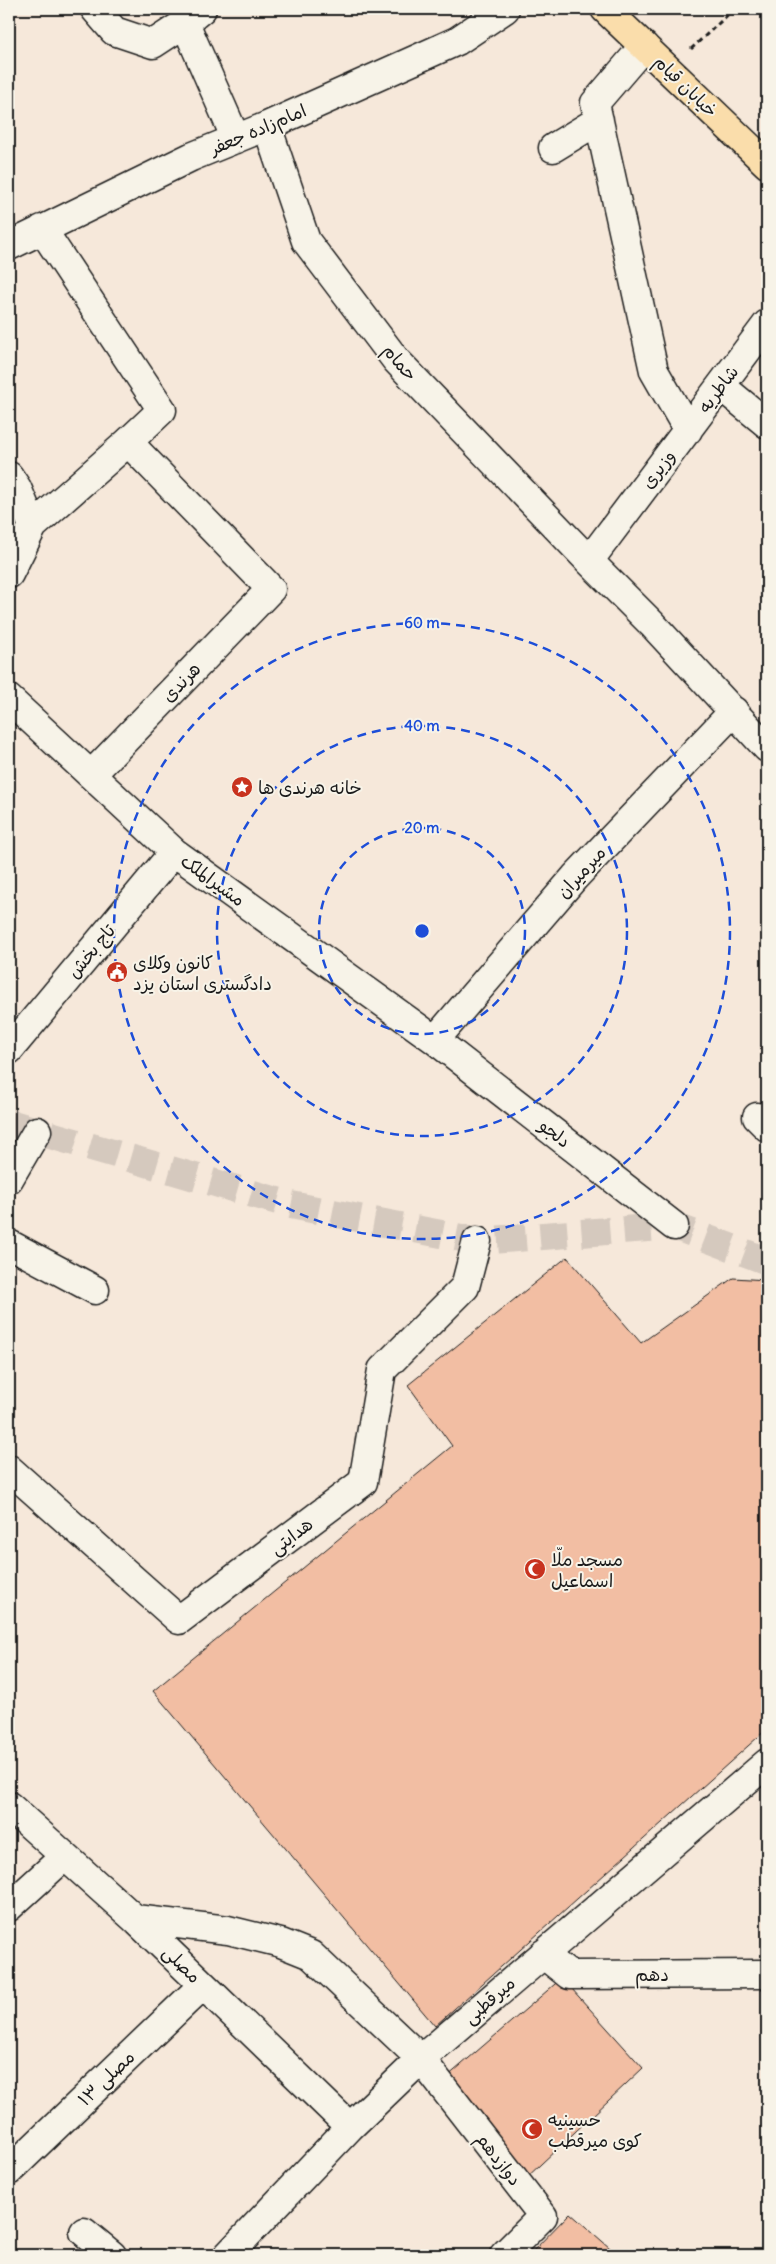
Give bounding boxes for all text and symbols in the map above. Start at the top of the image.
street label: خیابان قیام [647,50,723,124]
street label: امام‌زاده جعفر [204,98,311,163]
street label: حمام [376,339,422,387]
street label: شاطریه [693,361,743,417]
street label: وزیری [636,445,680,493]
text: 60 m [404,613,440,632]
street label: هرندی [157,657,205,707]
text: 40 m [404,716,440,735]
place icon: خانه هرندی ها [230,775,254,799]
place label: خانه هرندی ها [258,776,362,799]
text: 20 m [405,818,439,837]
street label: میرمیران [552,841,610,903]
street label: مشیرالملک [176,849,250,911]
street label: تاج بخش [62,919,121,983]
centre of rings [413,922,431,940]
place label: کانون وکلای دادگستری استان یزد [133,951,272,995]
public building icon: کانون وکلای دادگستری استان یزد [105,960,129,984]
street label: دلجو [534,1113,575,1152]
street label: هدایتی [265,1512,317,1560]
place label: مسجد ملّا اسماعیل [551,1546,623,1592]
mosque icon: مسجد ملّا اسماعیل [523,1557,547,1581]
street label: مصلی [158,1940,206,1988]
street label: دهم [635,1963,669,1989]
street label: میرقطبی [458,1971,520,2029]
street label: مصلی ۱۳ [73,2045,139,2111]
place label: حسینیه کوی میرقطب [548,2108,642,2152]
mosque icon: حسینیه کوی میرقطب [520,2117,544,2141]
street label: دوازدهم [469,2128,527,2192]

